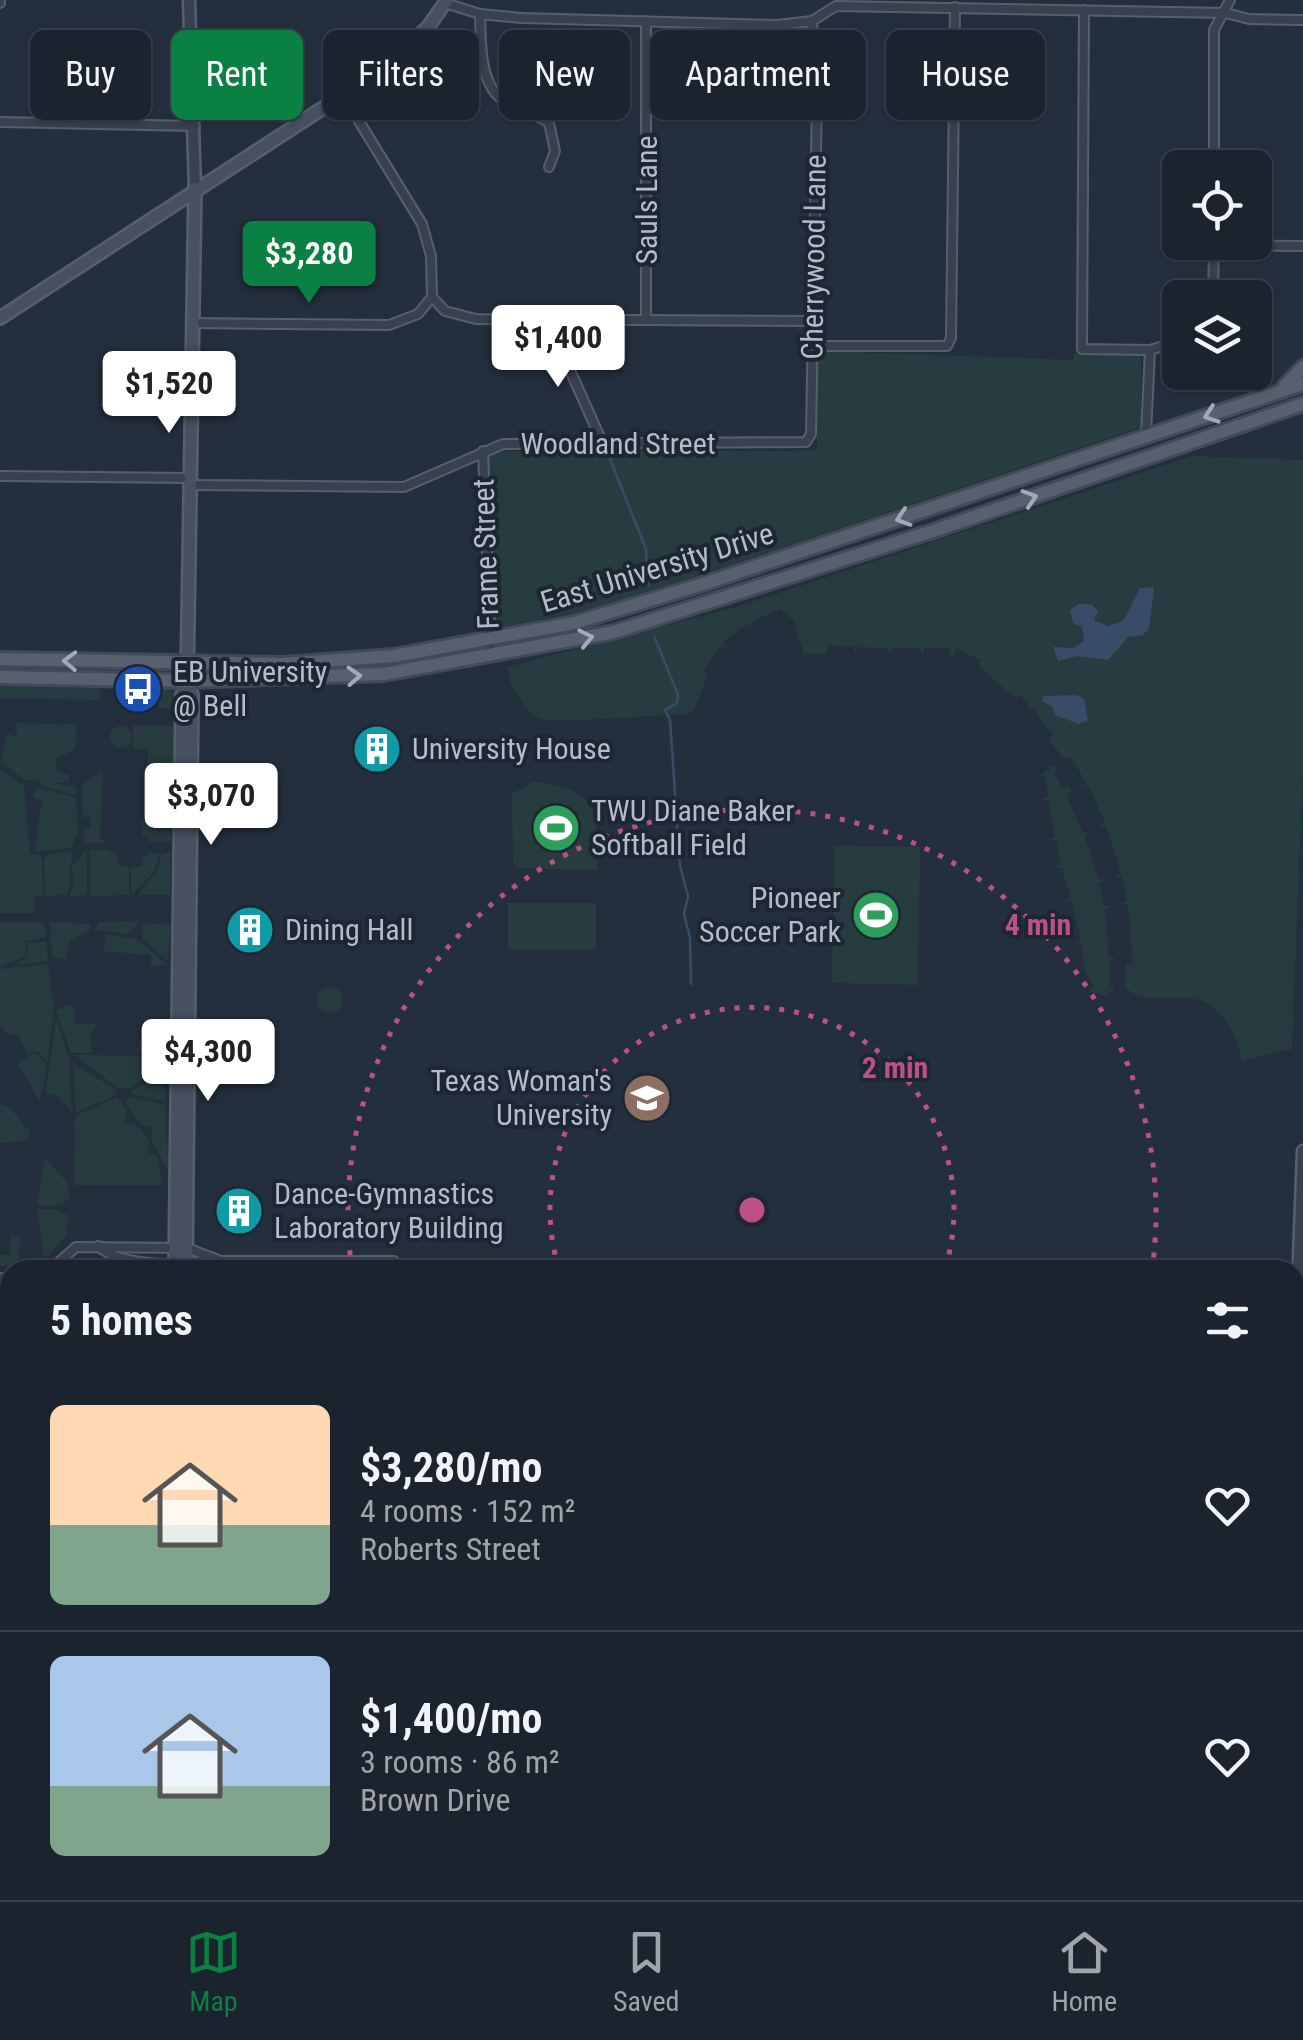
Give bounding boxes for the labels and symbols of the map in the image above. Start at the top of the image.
street label: Sauls Lane [629,135,664,265]
street label: Cherrywood Lane [794,154,833,360]
pin: $3,280 [228,221,390,306]
pin: $1,400 [477,305,639,390]
pin: $1,520 [88,351,250,436]
one-way arrow [1203,404,1220,424]
street label: Woodland Street [520,426,716,461]
street label: Frame Street [465,478,506,630]
one-way arrow [1020,490,1037,510]
one-way arrow [895,507,912,527]
street label: East University Drive [536,515,777,620]
one-way arrow [578,628,595,649]
one-way arrow [62,651,78,672]
place label: EB University @ Bell [173,654,327,723]
bus stop icon: EB University @ Bell [112,663,164,715]
one-way arrow [347,666,363,687]
building icon: University House [351,723,403,775]
place label: University House [412,731,611,766]
pin: $3,070 [130,763,292,848]
place label: TWU Diane Baker Softball Field [591,793,794,862]
sports icon: TWU Diane Baker Softball Field [530,802,582,854]
place label: Pioneer Soccer Park [699,880,841,949]
sports icon: Pioneer Soccer Park [850,889,902,941]
building icon: Dining Hall [224,904,276,956]
text: 4 min [1005,907,1071,942]
place label: Dining Hall [285,912,413,947]
pin: $4,300 [127,1019,289,1104]
text: 2 min [862,1050,928,1085]
place label: Texas Woman's University [430,1063,612,1132]
school or university icon: Texas Woman's University [621,1072,673,1124]
place label: Dance-Gymnastics Laboratory Building [274,1176,504,1245]
building icon: Dance-Gymnastics Laboratory Building [213,1185,265,1237]
centre of rings [734,1192,770,1228]

